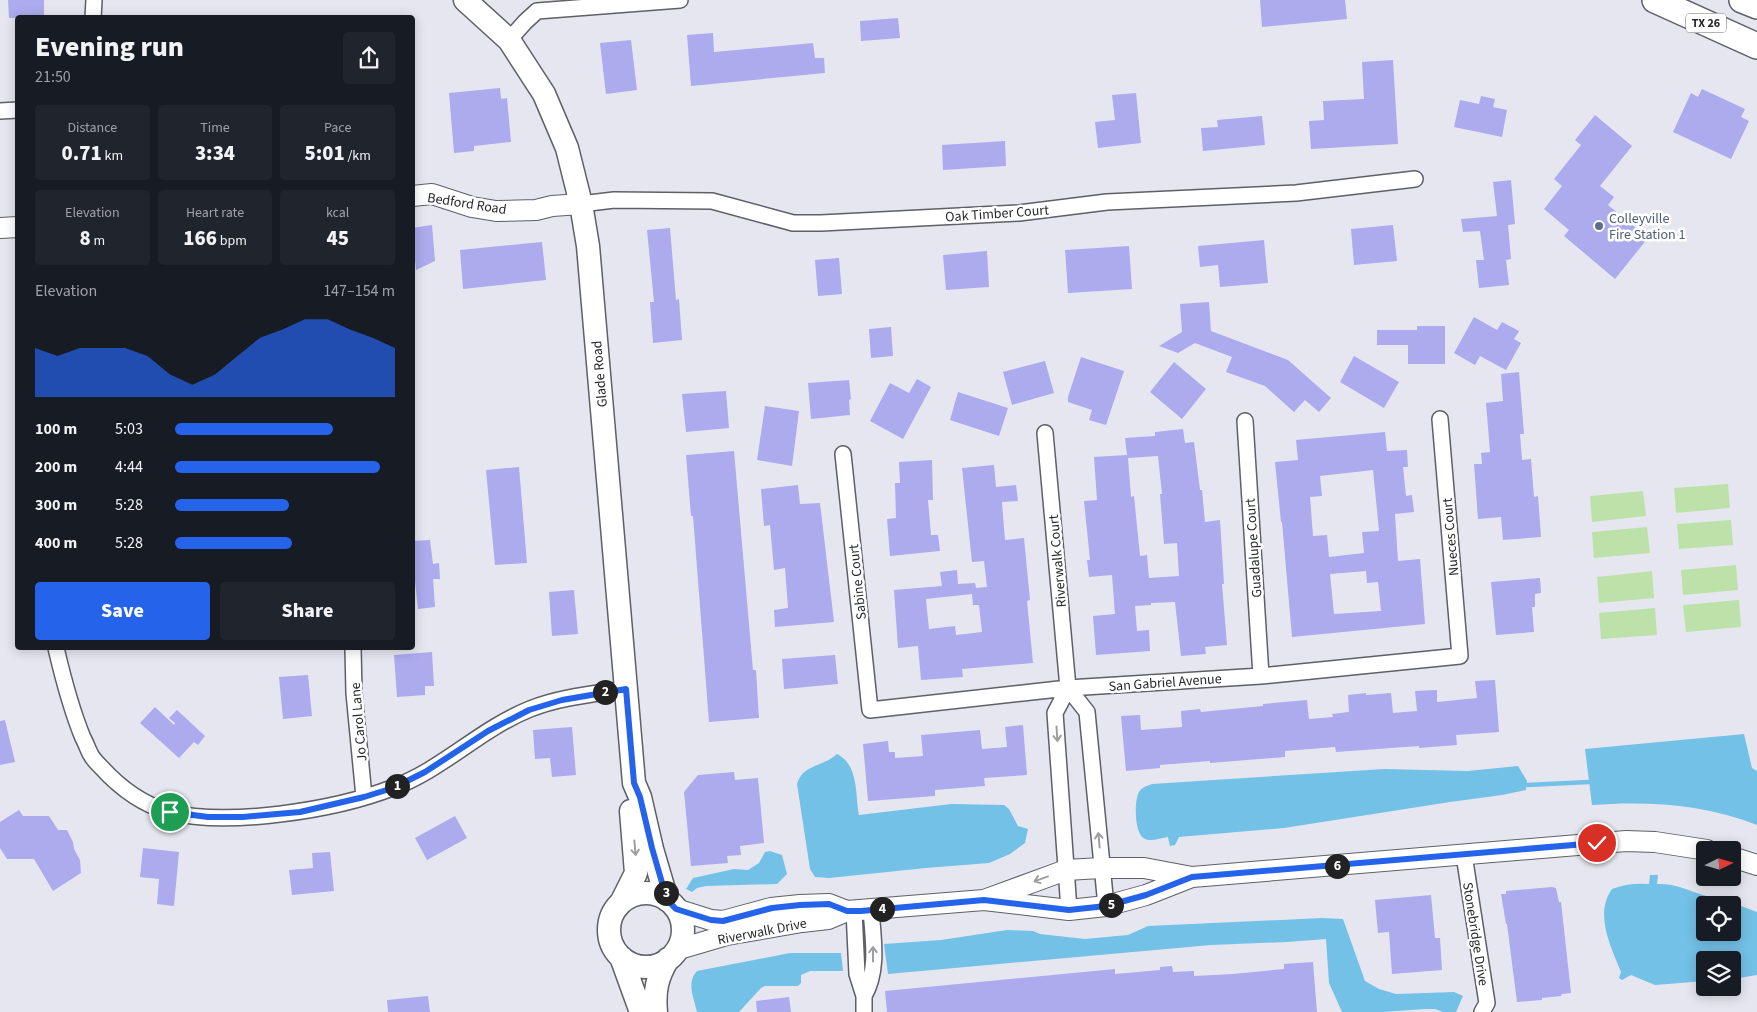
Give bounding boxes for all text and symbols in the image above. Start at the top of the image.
road number: TX 26 [1686,13,1726,32]
text: Evening run [35,27,184,67]
button: share [343,32,395,84]
text: 21:50 [35,66,71,88]
text: Distance [67,118,117,138]
text: Time [200,118,230,138]
text: Pace [324,118,351,138]
text: 0.71 [62,138,102,168]
text: 3:34 [195,138,235,168]
text: 5:01 [304,138,345,168]
text: km [102,146,123,166]
text: /km [345,146,371,166]
street label: Bedford Road [426,188,508,220]
street label: Oak Timber Court [945,200,1050,228]
text: Elevation [65,203,120,223]
text: Heart rate [186,203,244,223]
text: kcal [326,203,349,223]
place label: Colleyville Fire Station 1 [1609,209,1685,245]
marker: Colleyville Fire Station 1 [1593,220,1605,232]
text: 8 [80,223,91,253]
text: 166 [183,223,217,253]
text: 45 [326,223,349,253]
text: m [91,231,105,251]
text: bpm [217,231,247,251]
text: Elevation [35,280,97,302]
text: 147–154 m [323,280,395,302]
street label: Glade Road [587,340,613,408]
text: 100 m [35,418,77,440]
text: 5:03 [115,418,143,440]
text: 200 m [35,456,77,478]
text: 4:44 [115,456,143,478]
text: 300 m [35,494,77,516]
text: 5:28 [115,494,143,516]
street label: Guadalupe Court [1241,497,1267,598]
street label: Nueces Court [1438,497,1464,577]
street label: Riverwalk Court [1044,513,1072,608]
text: 400 m [35,532,77,554]
text: 5:28 [115,532,143,554]
street label: Sabine Court [844,543,872,621]
button: Save [35,582,210,640]
button: Share [220,582,395,640]
street label: San Gabriel Avenue [1108,669,1222,697]
pin: 2 [592,680,618,704]
street label: Jo Carol Lane [346,682,372,762]
text: 2 [602,682,609,702]
one-way arrow [1052,725,1061,741]
pin: 1 [384,774,410,798]
text: 1 [394,776,401,796]
pin [149,791,191,833]
icon: arrive [156,798,184,826]
pin [1576,822,1618,864]
icon: check [1583,829,1611,857]
one-way arrow [1094,833,1104,849]
one-way arrow [630,840,639,856]
north arrow [1696,841,1741,886]
map controls [1696,841,1741,996]
pin: 6 [1324,854,1350,878]
text: 6 [1334,856,1341,876]
one-way arrow [1034,875,1049,884]
pin: 3 [654,880,678,906]
street label: Stonebridge Drive [1457,881,1493,987]
text: 3 [663,883,670,903]
pin: 5 [1098,892,1124,918]
text: 5 [1108,895,1115,915]
pin: 4 [870,896,894,922]
button: locate [1696,896,1741,941]
text: 4 [879,899,886,919]
street label: Riverwalk Drive [716,914,809,950]
one-way arrow [868,946,878,962]
button: layers [1696,951,1741,996]

